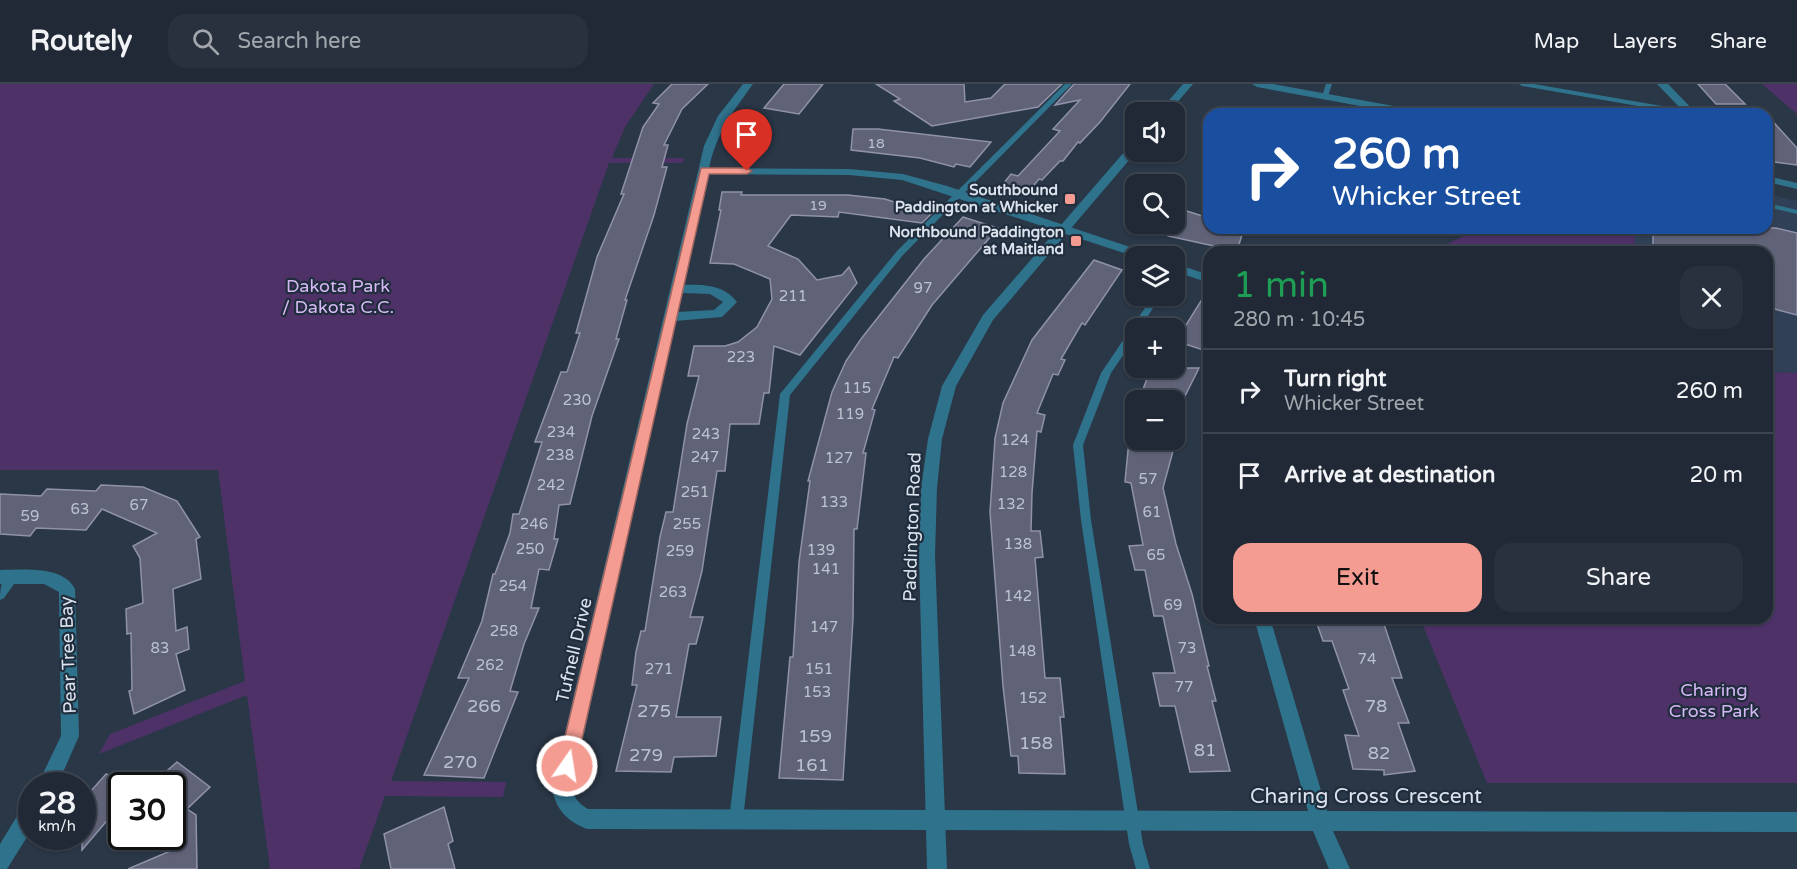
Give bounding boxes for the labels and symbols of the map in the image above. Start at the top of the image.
pin [721,109,772,171]
house number: 18 [867,135,885,152]
place label: Southbound Paddington at Whicker [895,181,1058,217]
marker: Southbound Paddington at Whicker [1063,192,1077,206]
house number: 19 [809,197,827,214]
place label: Northbound Paddington at Maitland [889,223,1064,258]
marker: Northbound Paddington at Maitland [1069,234,1083,248]
park label: Dakota Park / Dakota C.C. [282,275,394,318]
house number: 97 [914,279,932,297]
house number: 211 [779,287,807,305]
house number: 223 [727,348,755,366]
house number: 115 [843,379,871,397]
house number: 230 [563,391,591,409]
house number: 119 [836,405,864,423]
house number: 234 [547,423,575,441]
house number: 243 [692,425,720,443]
house number: 124 [1001,431,1029,449]
house number: 238 [546,446,574,464]
house number: 247 [691,448,719,466]
house number: 127 [825,449,853,467]
street label: Paddington Road [898,452,926,602]
house number: 128 [999,463,1027,481]
house number: 57 [1139,470,1157,488]
house number: 242 [537,476,565,494]
house number: 251 [681,483,709,501]
house number: 133 [820,493,848,511]
house number: 132 [997,495,1025,513]
house number: 67 [130,496,148,514]
house number: 63 [71,500,89,518]
house number: 61 [1143,503,1161,521]
house number: 59 [21,507,39,525]
house number: 246 [520,515,548,533]
house number: 255 [673,515,701,533]
house number: 138 [1004,535,1032,553]
house number: 250 [516,540,544,558]
house number: 139 [807,541,835,559]
house number: 259 [666,542,694,560]
house number: 65 [1147,546,1165,564]
house number: 141 [812,560,840,578]
house number: 254 [499,577,527,595]
house number: 263 [659,583,687,601]
house number: 142 [1004,587,1032,605]
street label: Tufnell Drive [551,595,597,705]
street label: Pear Tree Bay [55,596,81,714]
house number: 69 [1164,596,1182,614]
house number: 147 [810,618,838,636]
house number: 258 [490,622,518,640]
house number: 83 [151,639,169,657]
house number: 73 [1178,639,1196,657]
house number: 148 [1008,642,1036,660]
house number: 74 [1358,650,1376,668]
house number: 262 [476,656,504,674]
house number: 271 [645,660,673,678]
house number: 151 [805,660,833,678]
house number: 77 [1175,678,1193,696]
park label: Charing Cross Park [1669,679,1759,722]
house number: 153 [803,683,831,701]
house number: 152 [1019,689,1047,707]
house number: 266 [467,695,501,717]
house number: 78 [1365,695,1387,717]
house number: 275 [637,700,671,722]
house number: 159 [798,725,832,747]
house number: 158 [1019,732,1053,754]
position arrow [535,734,599,798]
house number: 81 [1194,739,1216,761]
house number: 82 [1368,742,1390,764]
house number: 279 [629,744,663,766]
house number: 270 [443,751,477,773]
house number: 161 [795,754,829,776]
speed limit sign: 30 [108,772,186,850]
street label: Charing Cross Crescent [1250,784,1482,809]

